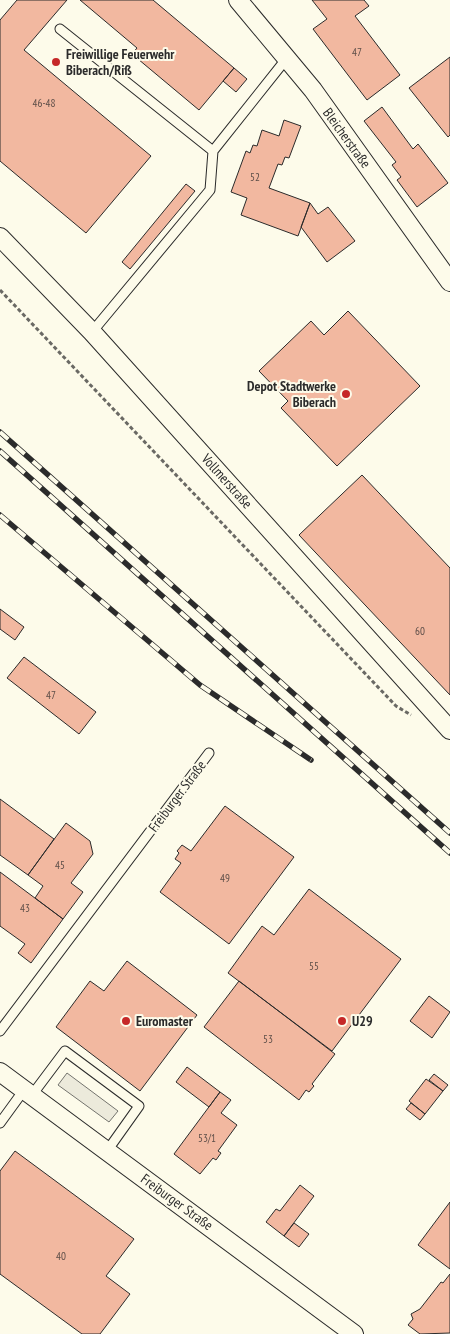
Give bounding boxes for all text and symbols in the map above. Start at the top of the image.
place label: Freiwillige Feuerwehr Biberach/Riß [66,45,175,79]
house number: 47 [352,45,362,59]
marker: Freiwillige Feuerwehr Biberach/Riß [50,56,62,68]
house number: 46-48 [32,96,56,110]
street label: Bleicherstraße [319,104,375,172]
house number: 52 [250,170,260,184]
place label: Depot Stadtwerke Biberach [247,377,336,411]
marker: Depot Stadtwerke Biberach [340,388,352,400]
street label: Vollmerstraße [197,449,256,512]
house number: 60 [415,624,425,638]
house number: 47 [46,688,56,702]
street label: Freiburger Straße [144,756,210,835]
house number: 45 [55,858,65,872]
house number: 49 [220,871,230,885]
house number: 43 [20,901,30,915]
house number: 55 [309,959,319,973]
place label: Euromaster [136,1012,194,1030]
place label: U29 [352,1012,373,1030]
marker: Euromaster [120,1015,132,1027]
marker: U29 [336,1015,348,1027]
house number: 53 [263,1032,273,1046]
house number: 53/1 [198,1131,216,1145]
street label: Freiburger Straße [137,1170,217,1234]
house number: 40 [56,1249,66,1263]

